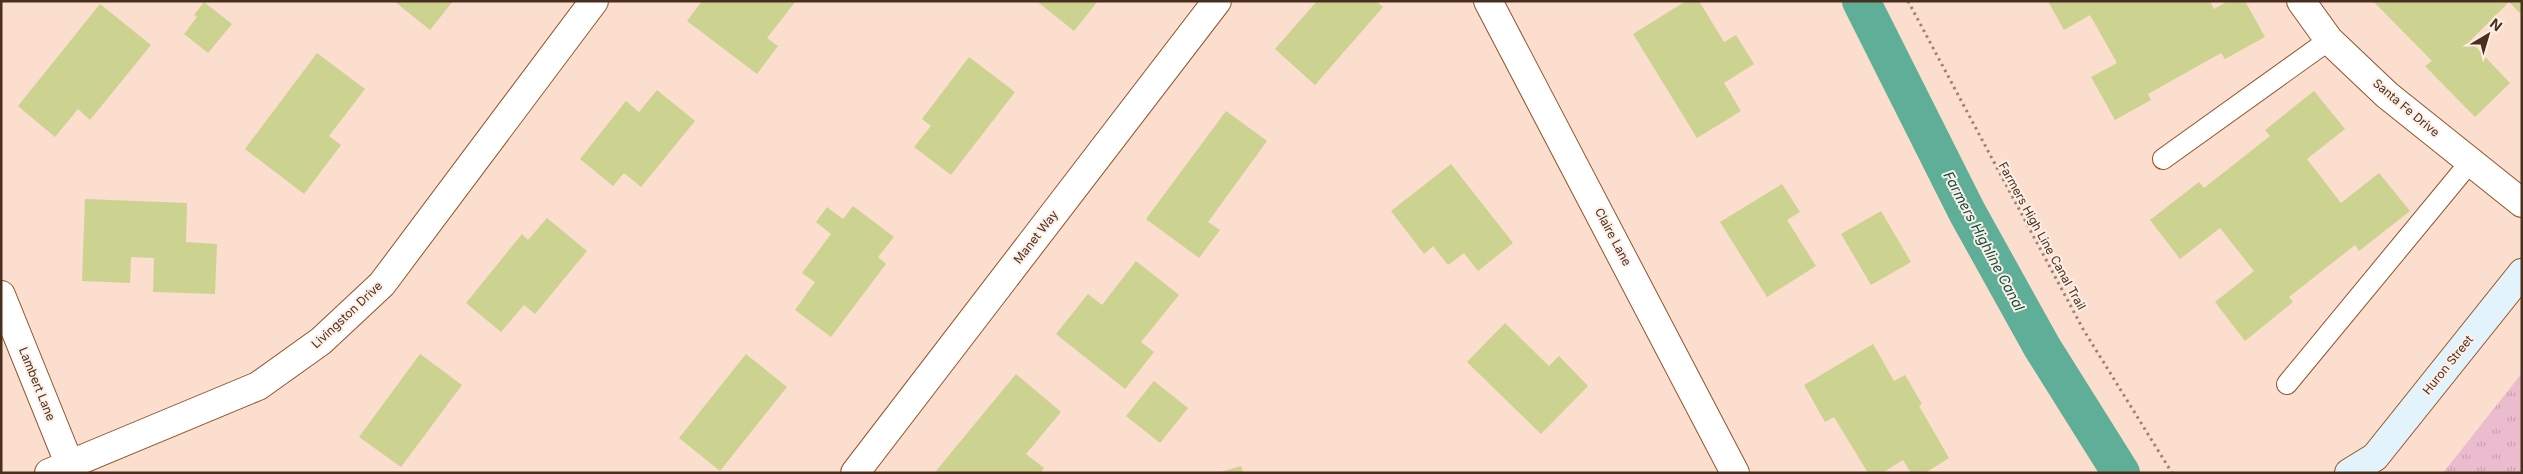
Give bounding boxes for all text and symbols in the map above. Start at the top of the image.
north arrow [2463,10,2513,60]
text: N [2487,14,2506,34]
street label: Santa Fe Drive [2370,75,2443,140]
street label: Farmers High Line Canal Trail [1996,159,2089,312]
water label: Farmers Highline Canal [1940,168,2029,314]
street label: Claire Lane [1592,205,1635,268]
street label: Manet Way [1010,207,1061,266]
street label: Livingston Drive [308,278,385,351]
street label: Huron Street [2419,332,2476,397]
street label: Lambert Lane [16,345,59,423]

